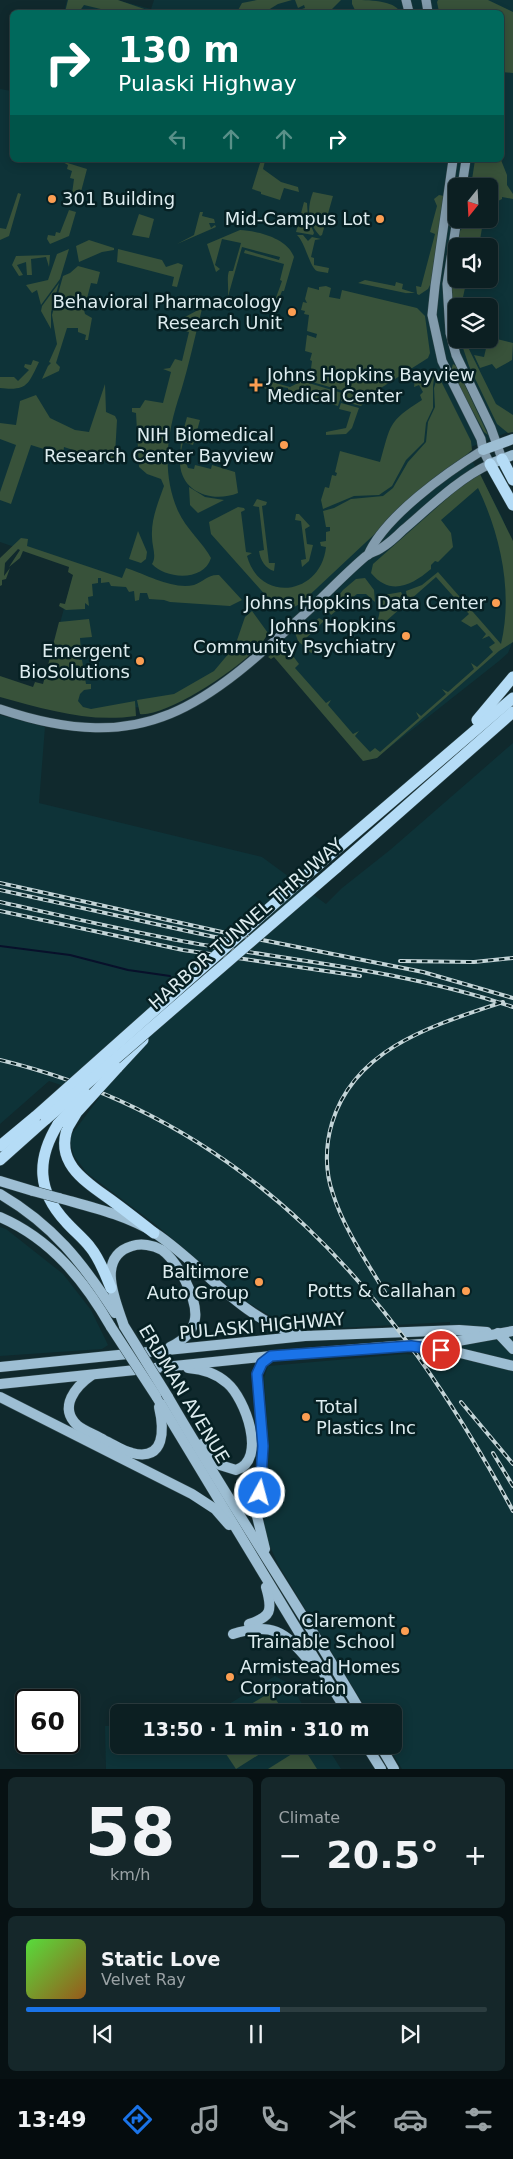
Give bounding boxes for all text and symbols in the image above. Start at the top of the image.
icon: right [35,30,100,95]
text: 130 m [118,30,240,70]
text: Pulaski Highway [118,71,297,96]
icon: left [164,125,192,153]
icon: ahead [217,125,245,153]
icon: ahead [270,125,298,153]
icon: right [323,125,351,153]
north arrow [448,178,498,228]
map controls [448,178,498,348]
place label: 301 Building [62,188,175,209]
marker: 301 Building [46,193,58,205]
place label: Mid-Campus Lot [225,208,370,229]
marker: Mid-Campus Lot [374,213,386,225]
button: sound [448,238,498,288]
place label: Behavioral Pharmacology Research Unit [52,291,282,333]
button: layers [448,298,498,348]
marker: Behavioral Pharmacology Research Unit [286,306,298,318]
place label: Johns Hopkins Bayview Medical Center [266,364,475,406]
marker: Johns Hopkins Bayview Medical Center [249,378,263,392]
place label: NIH Biomedical Research Center Bayview [44,424,274,466]
marker: NIH Biomedical Research Center Bayview [278,439,290,451]
place label: Johns Hopkins Data Center [244,592,487,613]
marker: Johns Hopkins Data Center [490,597,502,609]
place label: Johns Hopkins Community Psychiatry [193,615,396,657]
marker: Johns Hopkins Community Psychiatry [400,630,412,642]
place label: Emergent BioSolutions [19,640,130,682]
marker: Emergent BioSolutions [134,655,146,667]
street label: HARBOR TUNNEL THRUWAY [144,833,348,1014]
place label: Baltimore Auto Group [147,1261,249,1303]
marker: Baltimore Auto Group [253,1276,265,1288]
place label: Potts & Callahan [307,1280,456,1301]
marker: Potts & Callahan [460,1285,472,1297]
street label: PULASKI HIGHWAY [178,1308,347,1343]
street label: ERDMAN AVENUE [135,1321,234,1467]
pin [420,1329,462,1371]
icon: arrive [427,1336,455,1364]
place label: Total Plastics Inc [315,1396,416,1438]
marker: Total Plastics Inc [300,1411,312,1423]
position arrow [233,1466,285,1518]
place label: Claremont Trainable School [247,1610,395,1652]
marker: Claremont Trainable School [399,1625,411,1637]
place label: Armistead Homes Corporation [240,1656,400,1698]
marker: Armistead Homes Corporation [224,1671,236,1683]
speed limit sign: 60 [15,1689,80,1754]
text: 13:50 · 1 min · 310 m [142,1718,370,1740]
text: 58 [85,1795,175,1870]
text: Climate [279,1808,340,1827]
text: 20.5° [326,1833,439,1877]
text: − [279,1839,302,1872]
text: + [464,1839,487,1872]
text: km/h [110,1865,150,1884]
text: Static Love [101,1948,221,1970]
text: Velvet Ray [101,1970,186,1989]
icon: previous [89,2020,117,2048]
icon: pause [242,2020,270,2048]
icon: next [396,2020,424,2048]
icon: directions [120,2102,155,2137]
icon: music [188,2102,223,2137]
icon: phone [257,2102,292,2137]
icon: climate [325,2102,360,2137]
icon: car [393,2102,428,2137]
icon: filters [461,2102,496,2137]
text: 13:49 [17,2107,87,2132]

